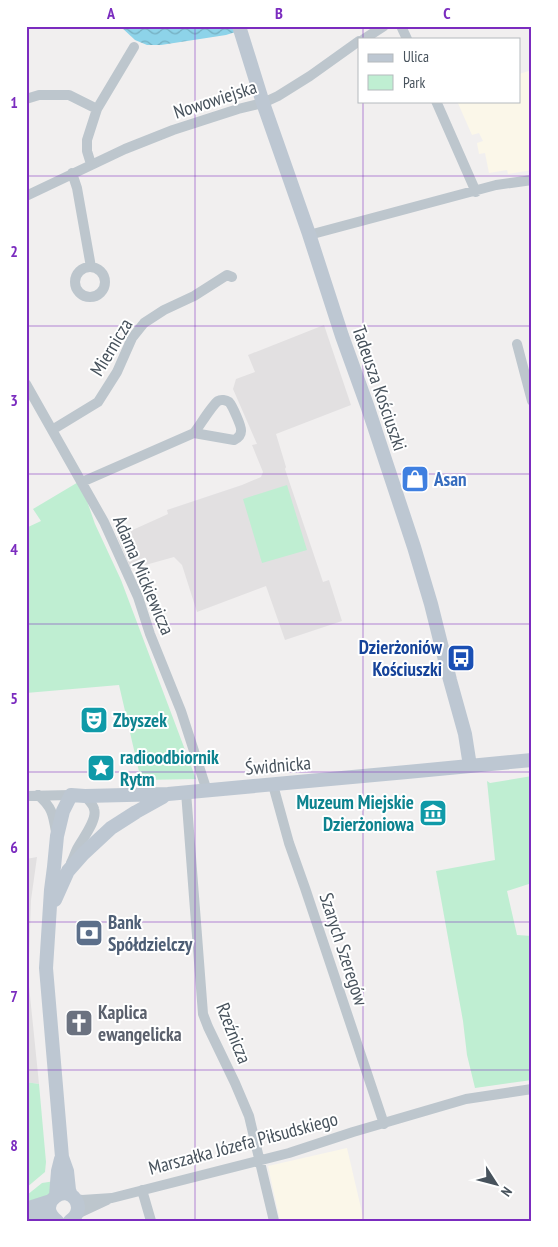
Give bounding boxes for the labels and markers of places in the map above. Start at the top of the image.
shop icon: Asan [400,464,430,494]
place label: Asan [433,467,467,491]
place label: Dzierżoniów Kościuszki [359,635,443,681]
bus stop icon: Dzierżoniów Kościuszki [446,643,476,673]
theatre icon: Zbyszek [79,705,109,735]
place label: Zbyszek [113,708,167,732]
place label: radioodbiornik Rytm [120,745,219,791]
place icon: radioodbiornik Rytm [86,753,116,783]
place label: Muzeum Miejskie Dzierżoniowa [296,790,414,836]
museum icon: Muzeum Miejskie Dzierżoniowa [418,798,448,828]
place label: Bank Spółdzielczy [108,910,193,956]
bank icon: Bank Spółdzielczy [74,918,104,948]
place label: Kaplica ewangelicka [98,1000,182,1046]
church icon: Kaplica ewangelicka [64,1008,94,1038]

